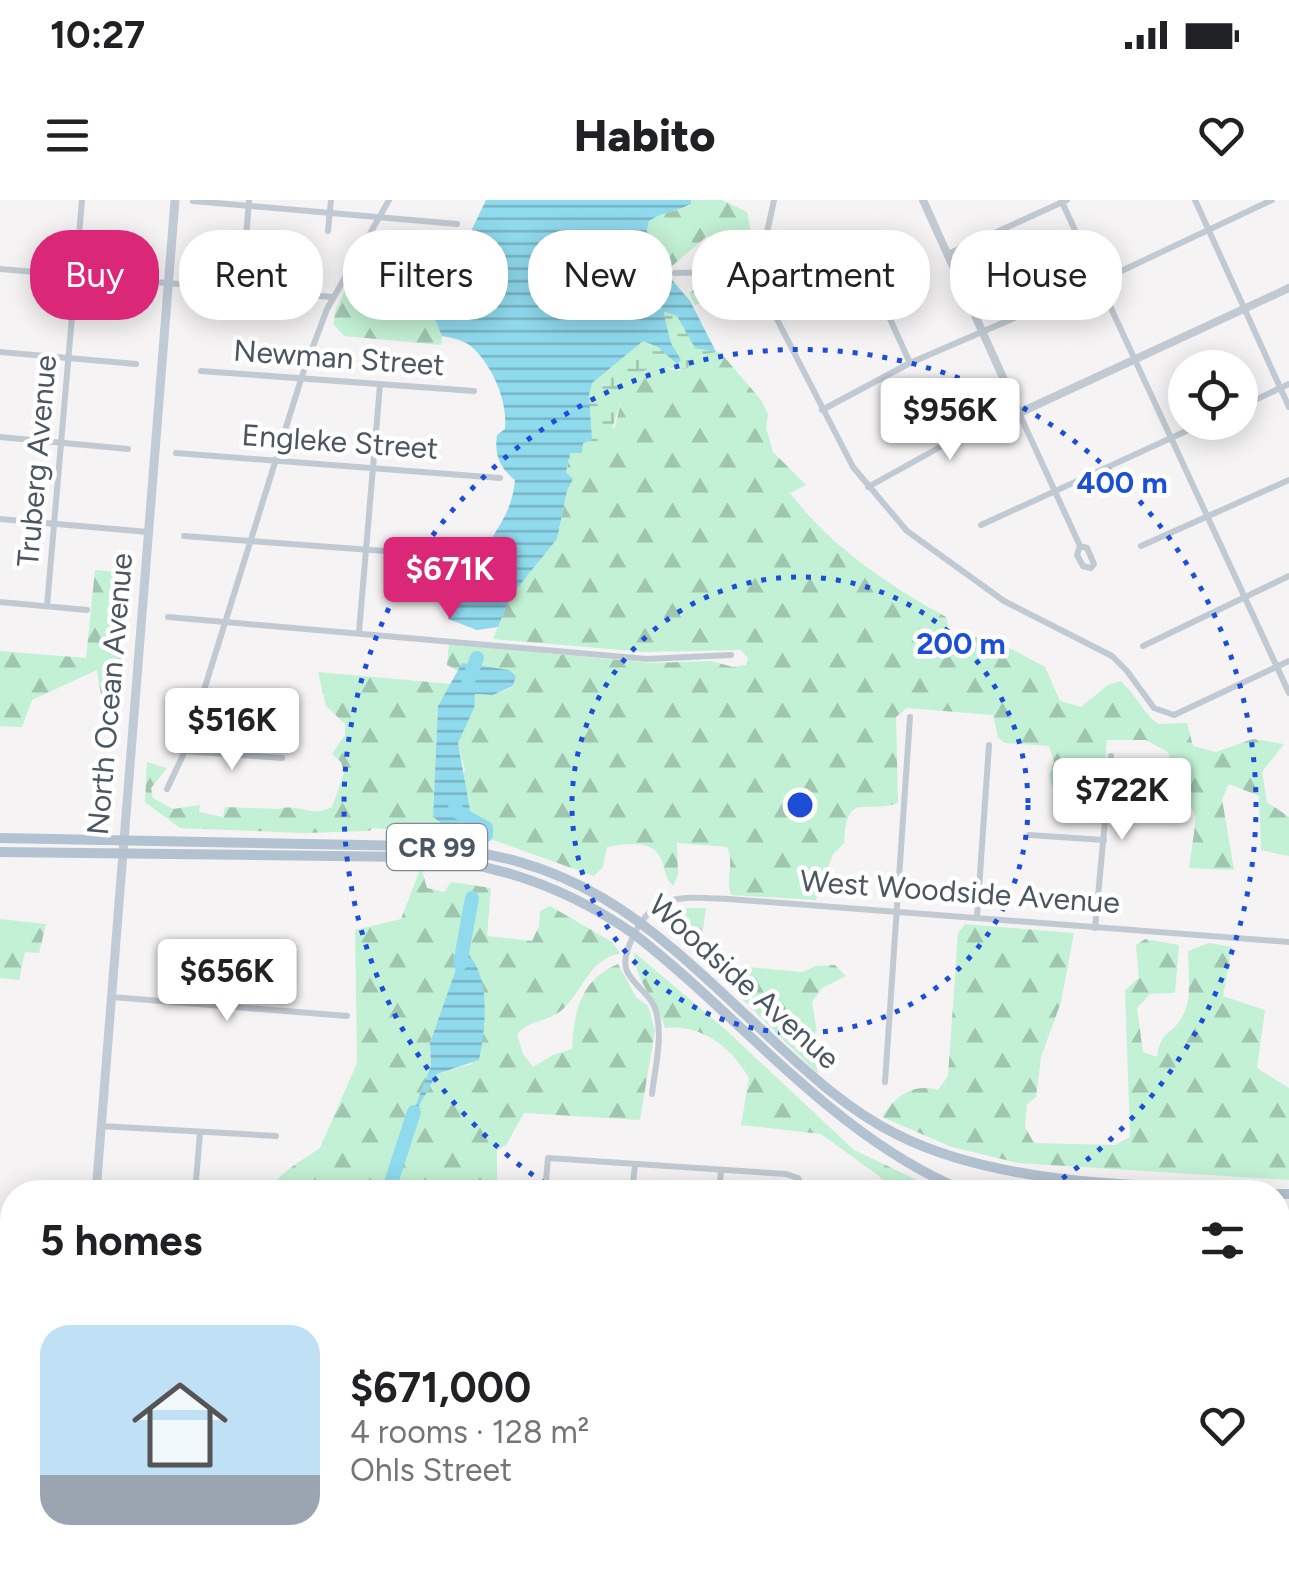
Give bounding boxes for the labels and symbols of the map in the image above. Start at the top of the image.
street label: Newman Street [232,332,446,383]
street label: Truberg Avenue [9,353,64,568]
pin: $956K [880,378,1020,463]
street label: Engleke Street [240,416,440,467]
text: 400 m [1076,464,1168,501]
pin: $671K [380,537,520,622]
street label: North Ocean Avenue [79,551,140,837]
text: 200 m [916,625,1006,662]
pin: $516K [162,688,302,773]
pin: $722K [1052,758,1192,843]
centre of rings [782,787,818,823]
road number: CR 99 [387,824,487,870]
street label: West Woodside Avenue [799,862,1121,921]
street label: Woodside Avenue [641,886,847,1077]
pin: $656K [157,939,297,1024]

